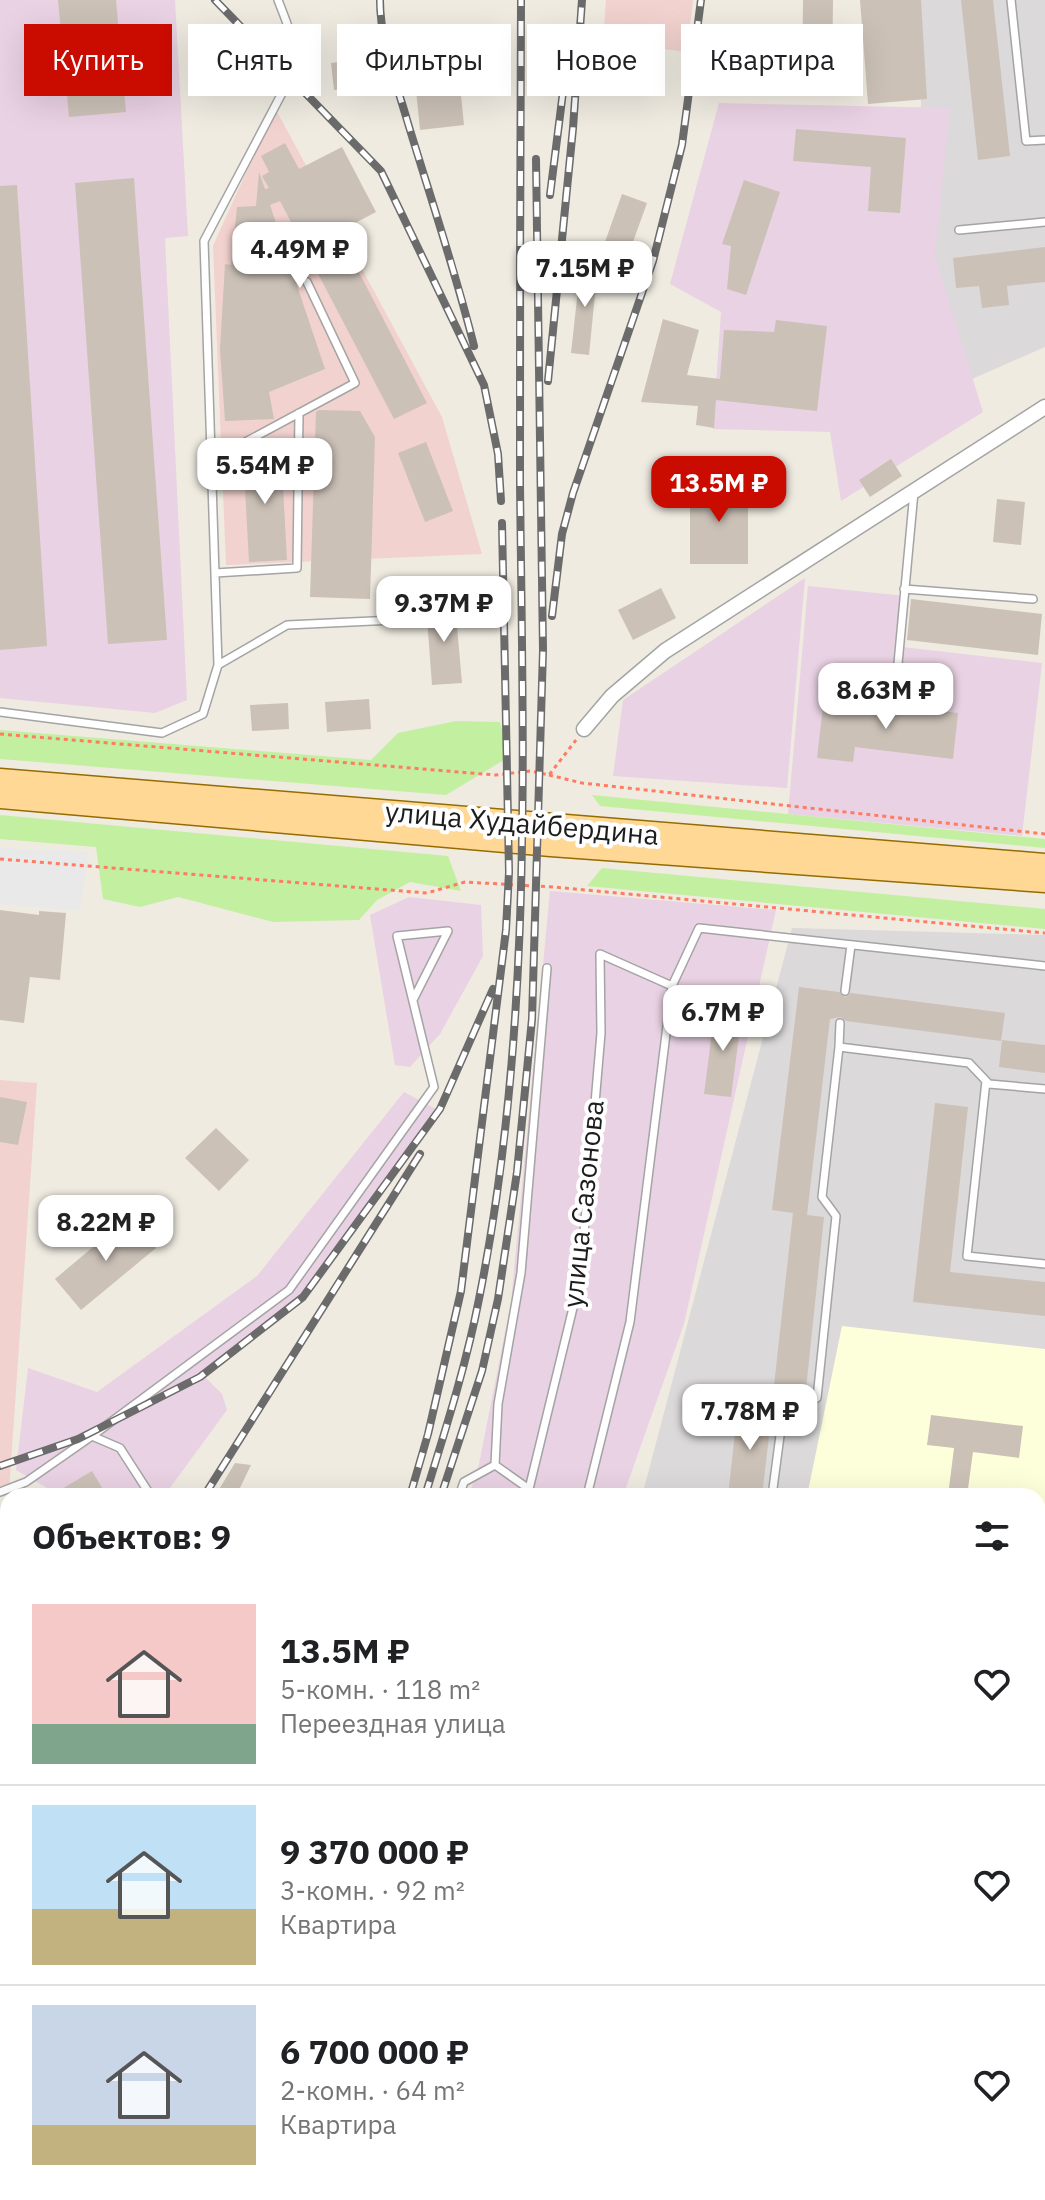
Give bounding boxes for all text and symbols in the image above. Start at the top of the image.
chip: Купить [24,24,172,96]
chip: Снять [188,24,321,96]
chip: Фильтры [337,24,511,96]
chip: Новое [527,24,665,96]
chip: Квартира [681,24,863,96]
pin: 4.49M ₽ [226,222,374,290]
text: 4.49M ₽ [250,231,350,265]
pin: 7.15M ₽ [511,241,659,309]
text: 7.15M ₽ [535,250,635,284]
pin: 5.54M ₽ [191,438,339,506]
text: 5.54M ₽ [215,447,315,481]
pin: 13.5M ₽ [645,456,793,524]
text: 13.5M ₽ [669,465,769,499]
pin: 9.37M ₽ [370,576,518,644]
text: 9.37M ₽ [394,585,494,619]
pin: 8.63M ₽ [812,663,960,731]
text: 8.63M ₽ [836,672,936,706]
street label: улица Худайбердина [384,792,660,853]
pin: 6.7M ₽ [658,985,788,1053]
text: 6.7M ₽ [681,994,765,1028]
street label: улица Сазонова [553,1098,612,1310]
pin: 8.22M ₽ [32,1195,180,1263]
text: 8.22M ₽ [56,1204,156,1238]
pin: 7.78M ₽ [676,1384,824,1452]
text: 7.78M ₽ [700,1393,800,1427]
text: Объектов: 9 [32,1514,231,1558]
icon: filters [970,1514,1014,1558]
text: 13.5M ₽ [280,1628,410,1672]
icon: home [96,1636,192,1732]
icon: heart [970,1662,1014,1706]
text: 5-комн. · 118 m² [280,1672,480,1706]
text: Переездная улица [280,1706,506,1740]
text: 9 370 000 ₽ [280,1829,469,1873]
icon: home [96,1837,192,1933]
icon: heart [970,1863,1014,1907]
text: 3-комн. · 92 m² [280,1873,465,1907]
text: Квартира [280,1907,397,1941]
text: 6 700 000 ₽ [280,2029,469,2073]
icon: home [96,2037,192,2133]
icon: heart [970,2063,1014,2107]
text: 2-комн. · 64 m² [280,2073,465,2107]
text: Квартира [280,2107,397,2141]

